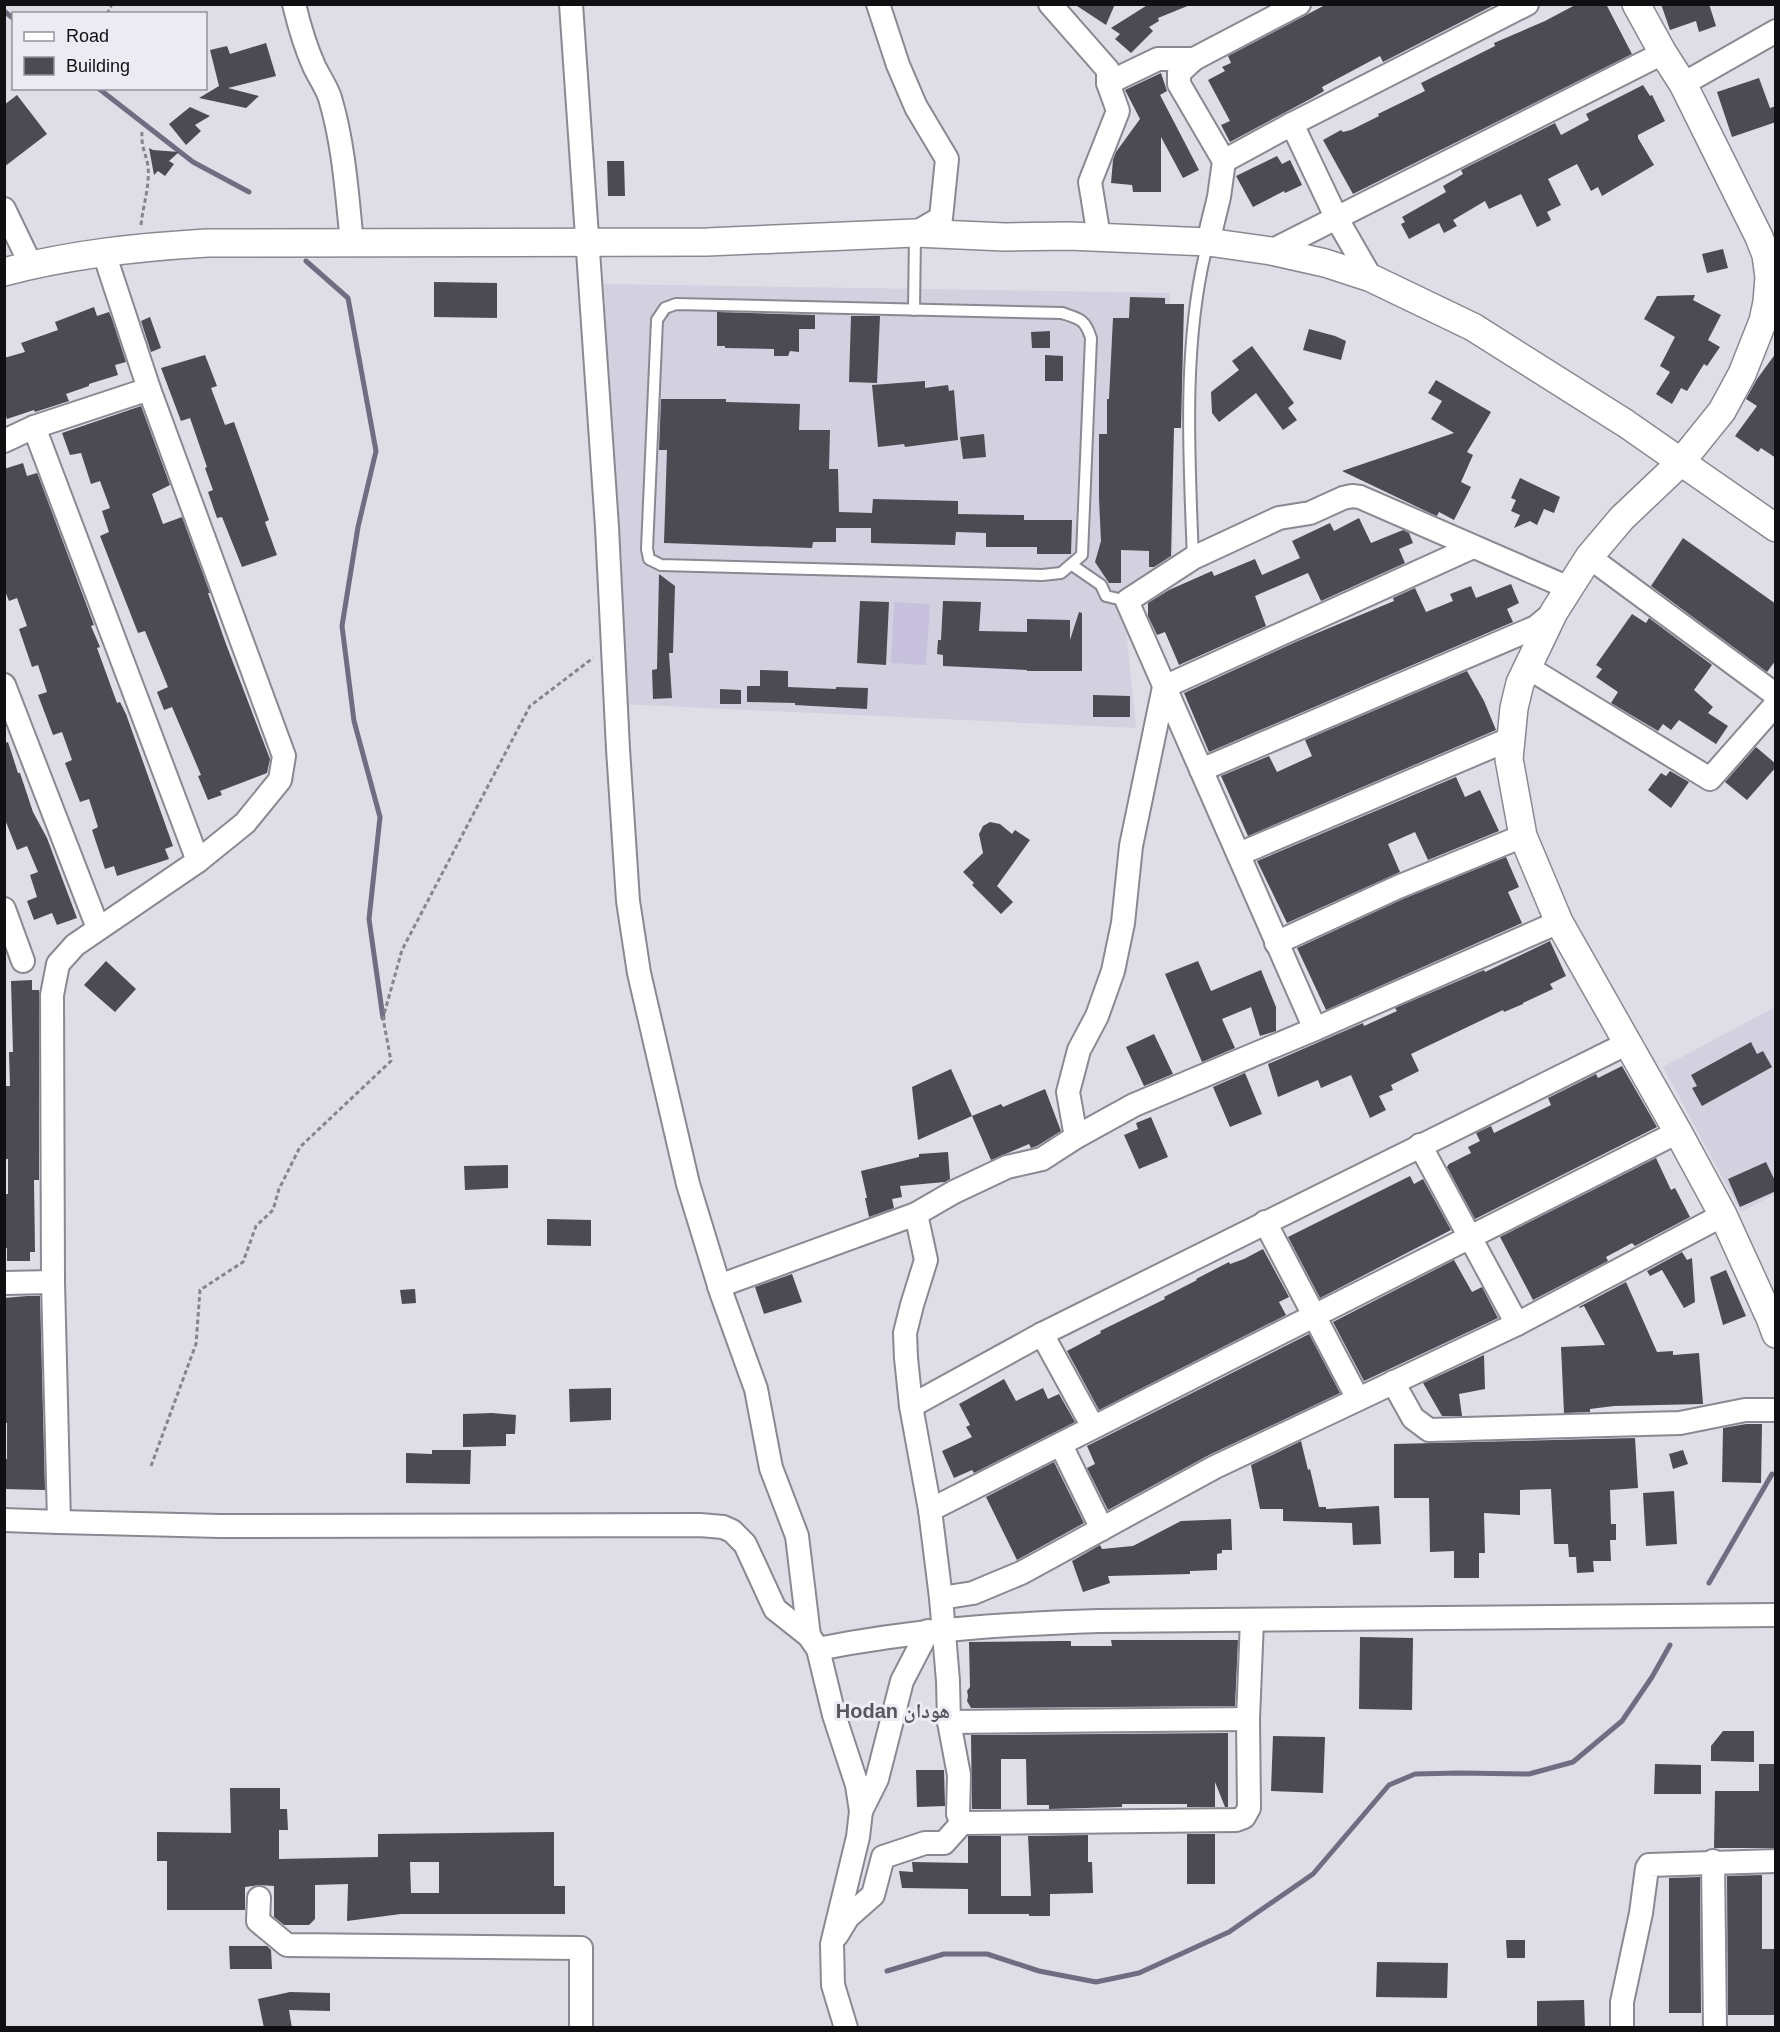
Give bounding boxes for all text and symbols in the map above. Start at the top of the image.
legend [12,12,207,90]
text: Road [66,26,109,46]
text: Building [66,56,130,76]
district label: Hodan هودان [836,1700,950,1723]

